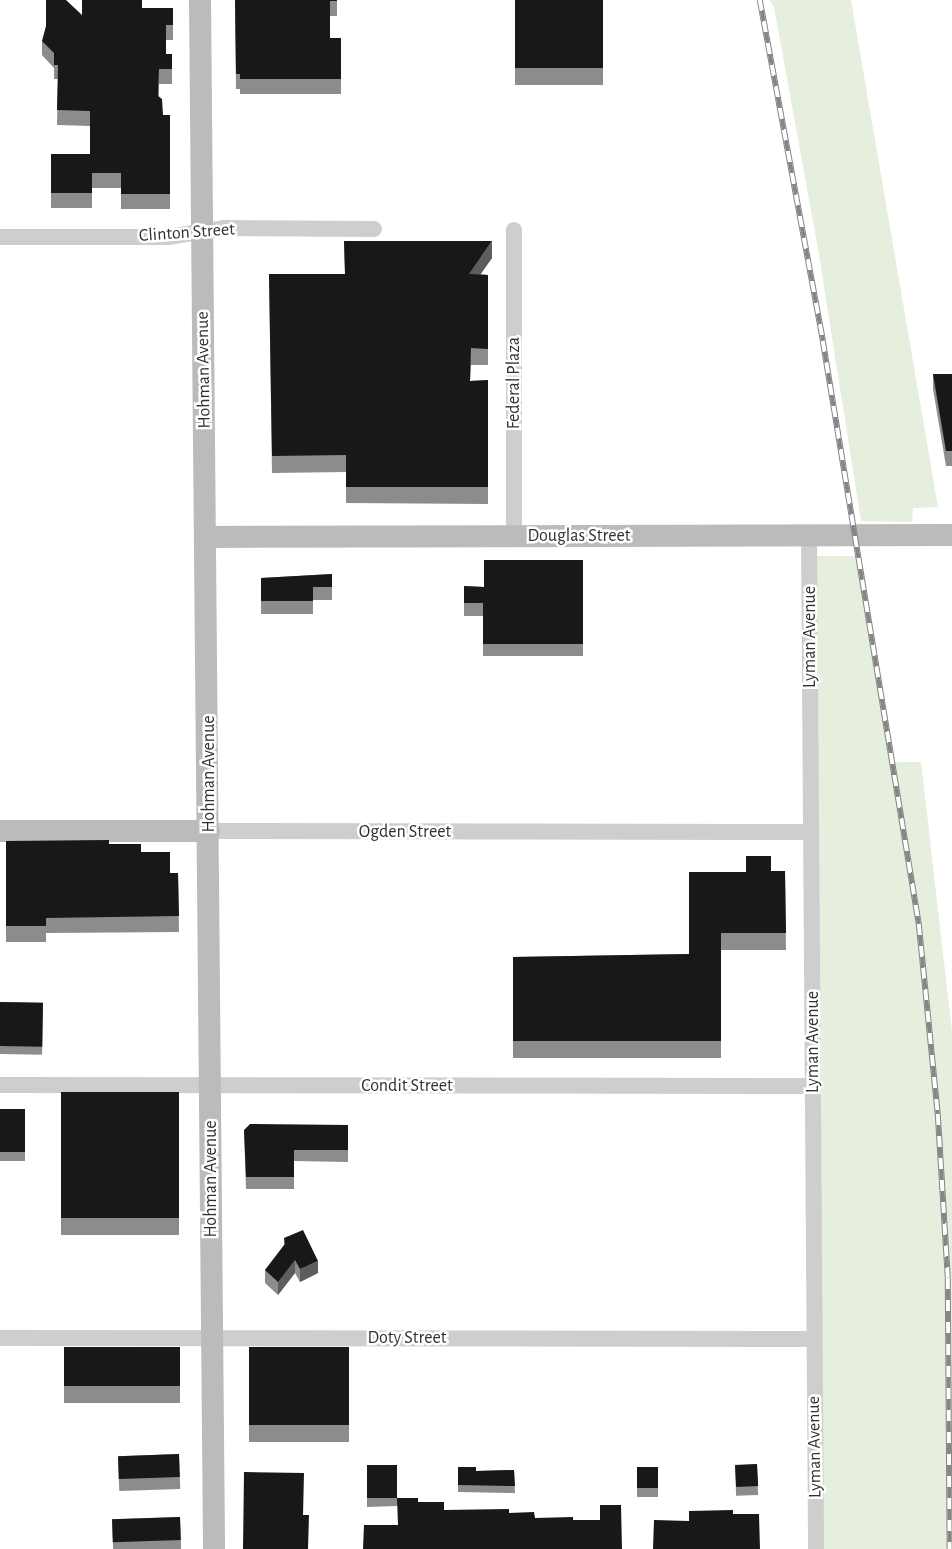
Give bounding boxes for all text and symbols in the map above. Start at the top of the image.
street label: Clinton Street [138,219,236,247]
street label: Hohman Avenue [192,311,216,429]
street label: Federal Plaza [503,337,525,429]
street label: Douglas Street [527,525,631,547]
street label: Lyman Avenue [799,586,821,688]
street label: Hohman Avenue [198,715,220,833]
street label: Ogden Street [359,821,451,843]
street label: Lyman Avenue [802,991,824,1093]
street label: Condit Street [361,1075,453,1097]
street label: Hohman Avenue [200,1120,222,1238]
street label: Doty Street [367,1327,447,1349]
street label: Lyman Avenue [803,1396,827,1498]

